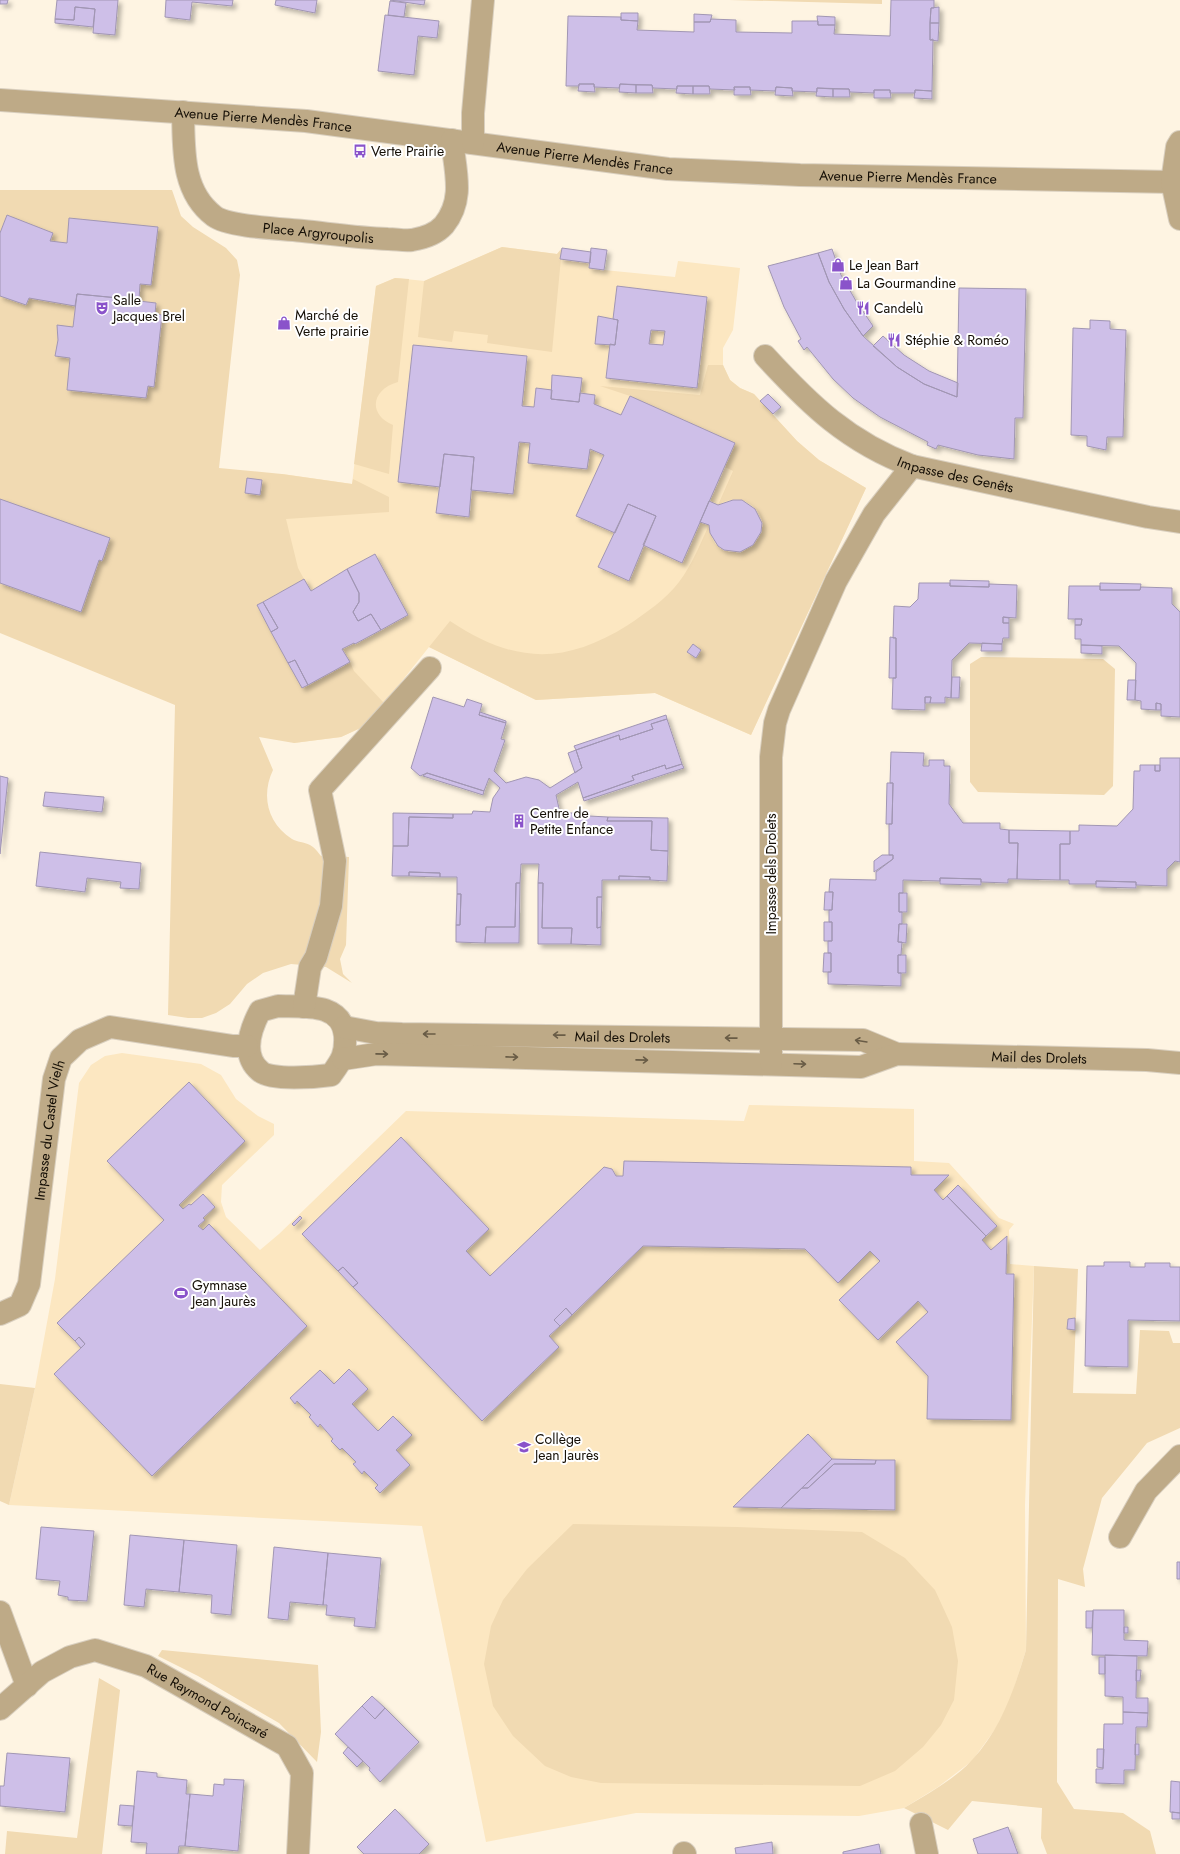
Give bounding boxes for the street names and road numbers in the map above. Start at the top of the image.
street label: Avenue Pierre Mendès France [174,102,353,137]
street label: Avenue Pierre Mendès France [495,136,673,179]
street label: Avenue Pierre Mendès France [819,165,997,189]
street label: Place Argyroupolis [262,218,375,248]
street label: Impasse des Genêts [894,451,1016,498]
street label: Impasse dels Drolets [761,813,781,935]
street label: Mail des Drolets [575,1026,671,1047]
street label: Mail des Drolets [991,1046,1087,1069]
street label: Impasse du Castel Vielh [29,1057,70,1202]
street label: Rue Raymond Poincaré [143,1659,272,1743]

